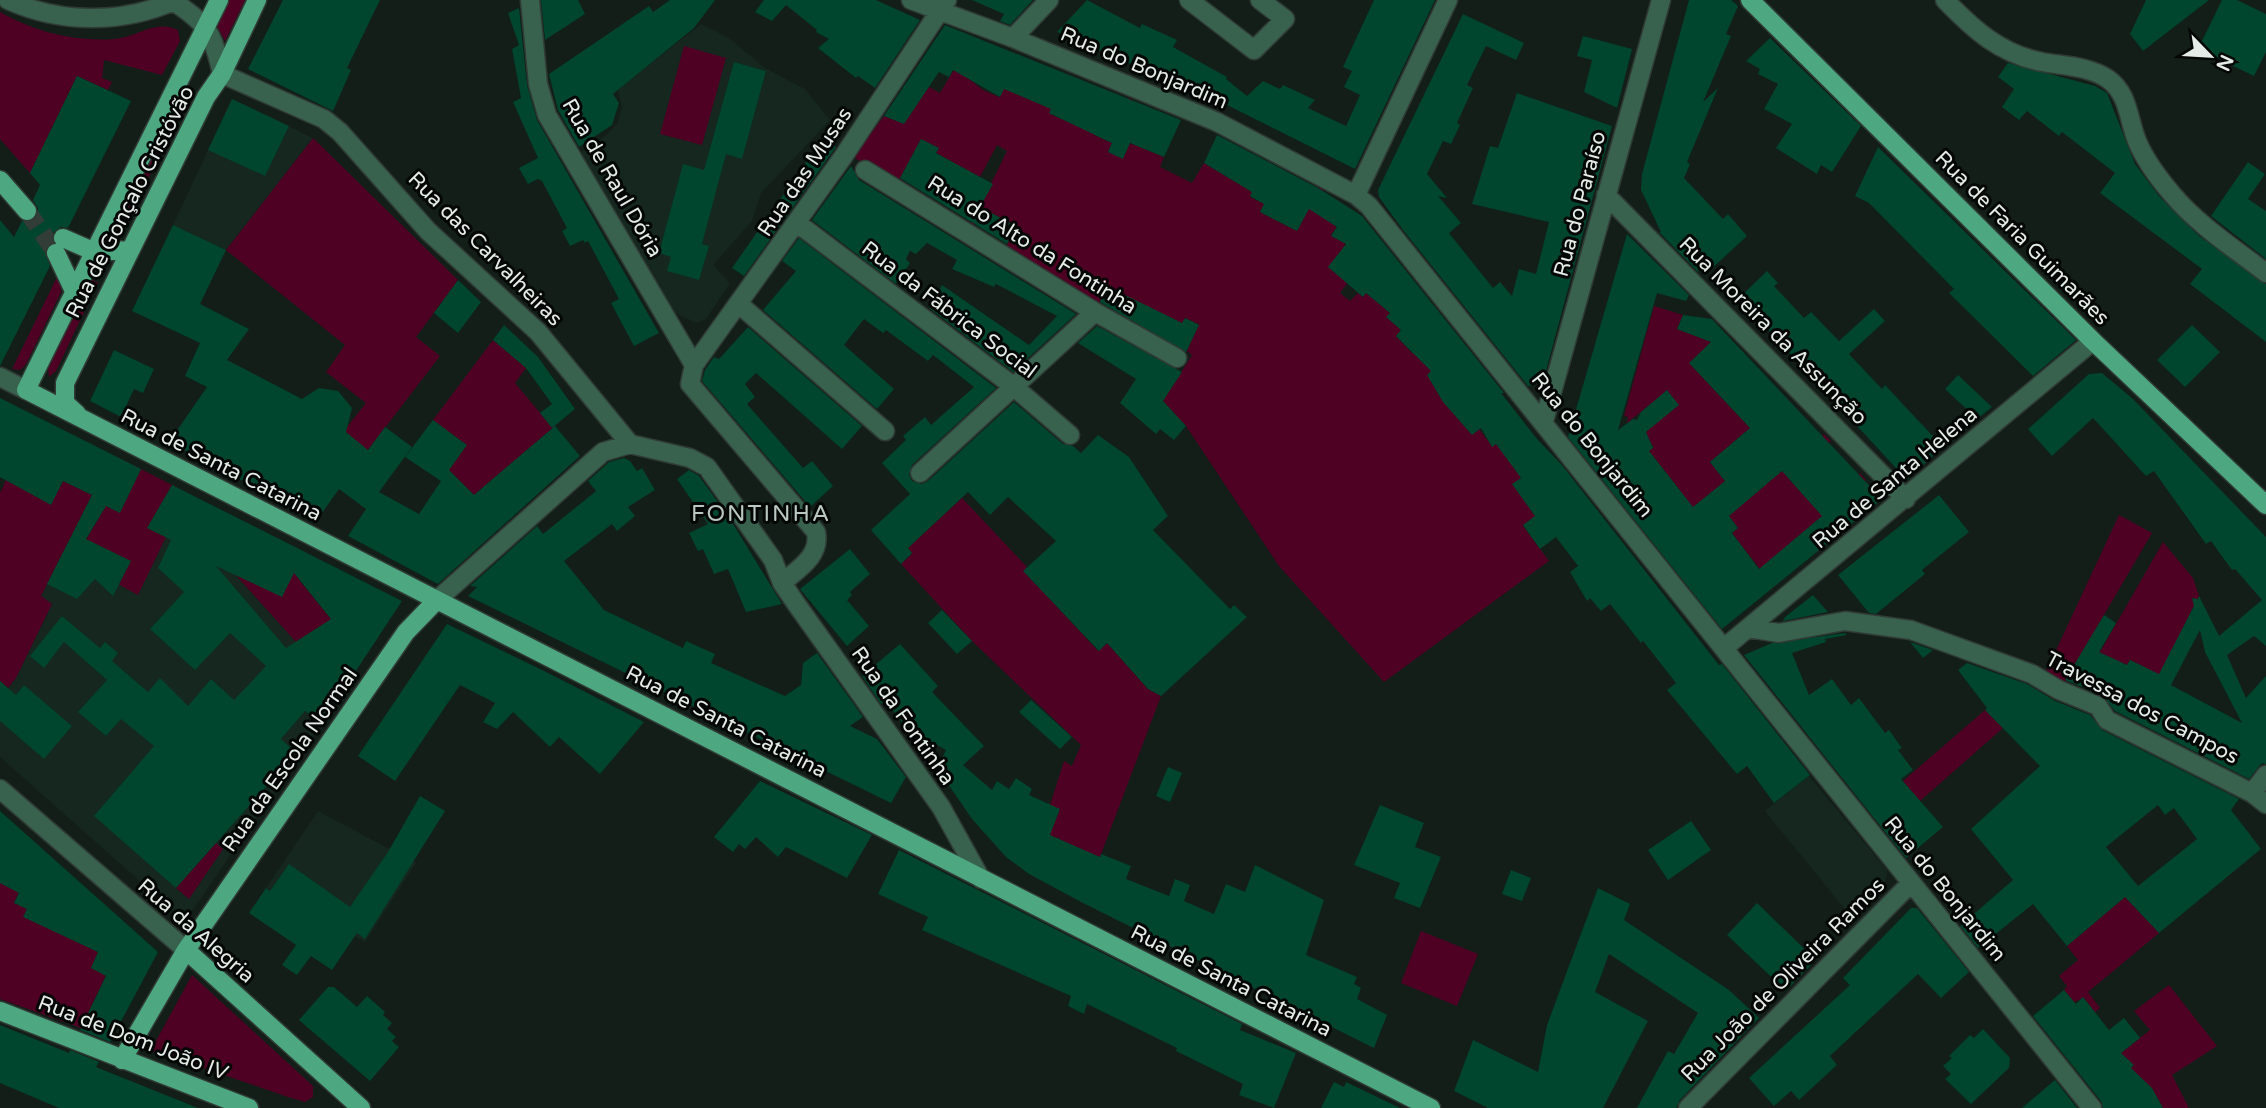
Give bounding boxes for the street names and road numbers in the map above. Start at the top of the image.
street label: Rua do Bonjardim [1057,22,1231,114]
street label: Rua de Gonçalo Cristóvão [60,82,200,322]
street label: Rua de Raul Dória [556,94,668,262]
street label: Rua das Musas [753,103,857,241]
street label: Rua do Paraíso [1549,128,1611,280]
street label: Rua de Faria Guimarães [1930,146,2114,330]
street label: Rua das Carvalheiras [403,167,567,331]
street label: Rua do Alto da Fontinha [923,170,1141,320]
street label: Rua Moreira da Assunção [1674,232,1872,430]
street label: Rua da Fábrica Social [857,236,1041,384]
street label: Rua do Bonjardim [1526,368,1658,522]
street label: Rua de Santa Helena [1808,402,1982,554]
street label: Rua de Santa Catarina [116,403,326,527]
street label: Rua da Fontinha [846,642,960,790]
street label: Travessa dos Campos [2041,647,2243,769]
street label: Rua de Santa Catarina [621,660,831,784]
street label: Rua da Escola Normal [217,663,363,857]
street label: Rua do Bonjardim [1879,812,2011,966]
street label: Rua João de Oliveira Ramos [1676,873,1890,1087]
street label: Rua da Alegria [133,874,259,988]
street label: Rua de Santa Catarina [1126,919,1336,1043]
street label: Rua de Dom João IV [34,990,232,1086]

